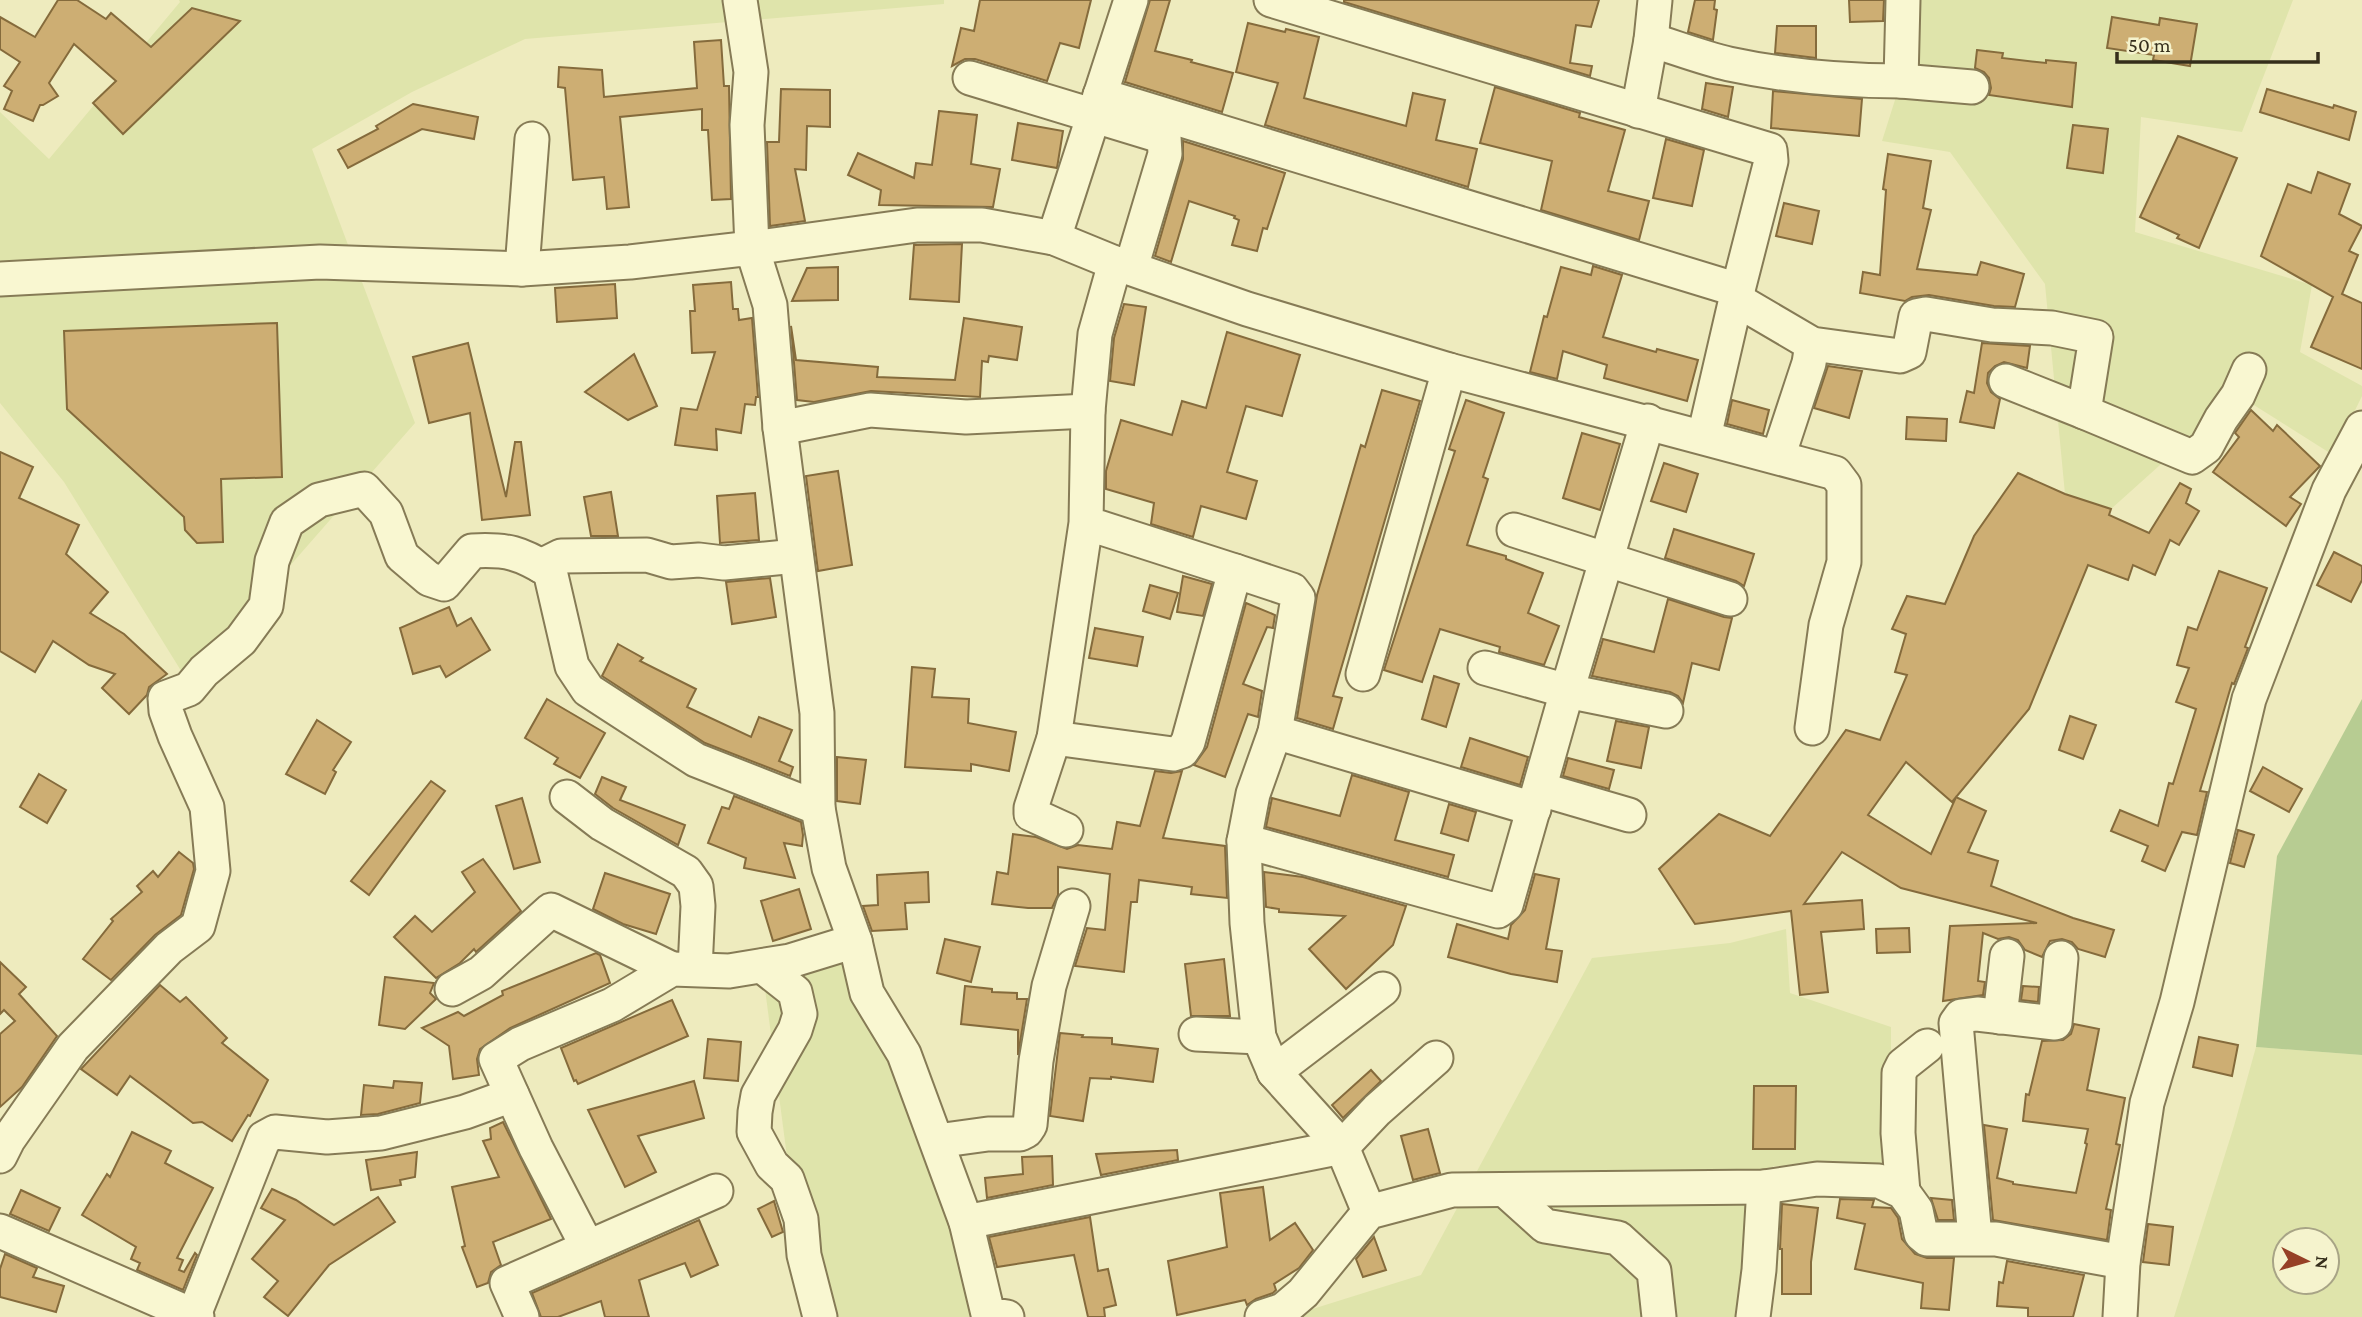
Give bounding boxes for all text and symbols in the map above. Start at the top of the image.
scale bar [2117,21,2318,65]
text: 50 m [2128,33,2171,57]
north arrow [2271,1226,2341,1296]
text: N [2311,1255,2333,1270]

